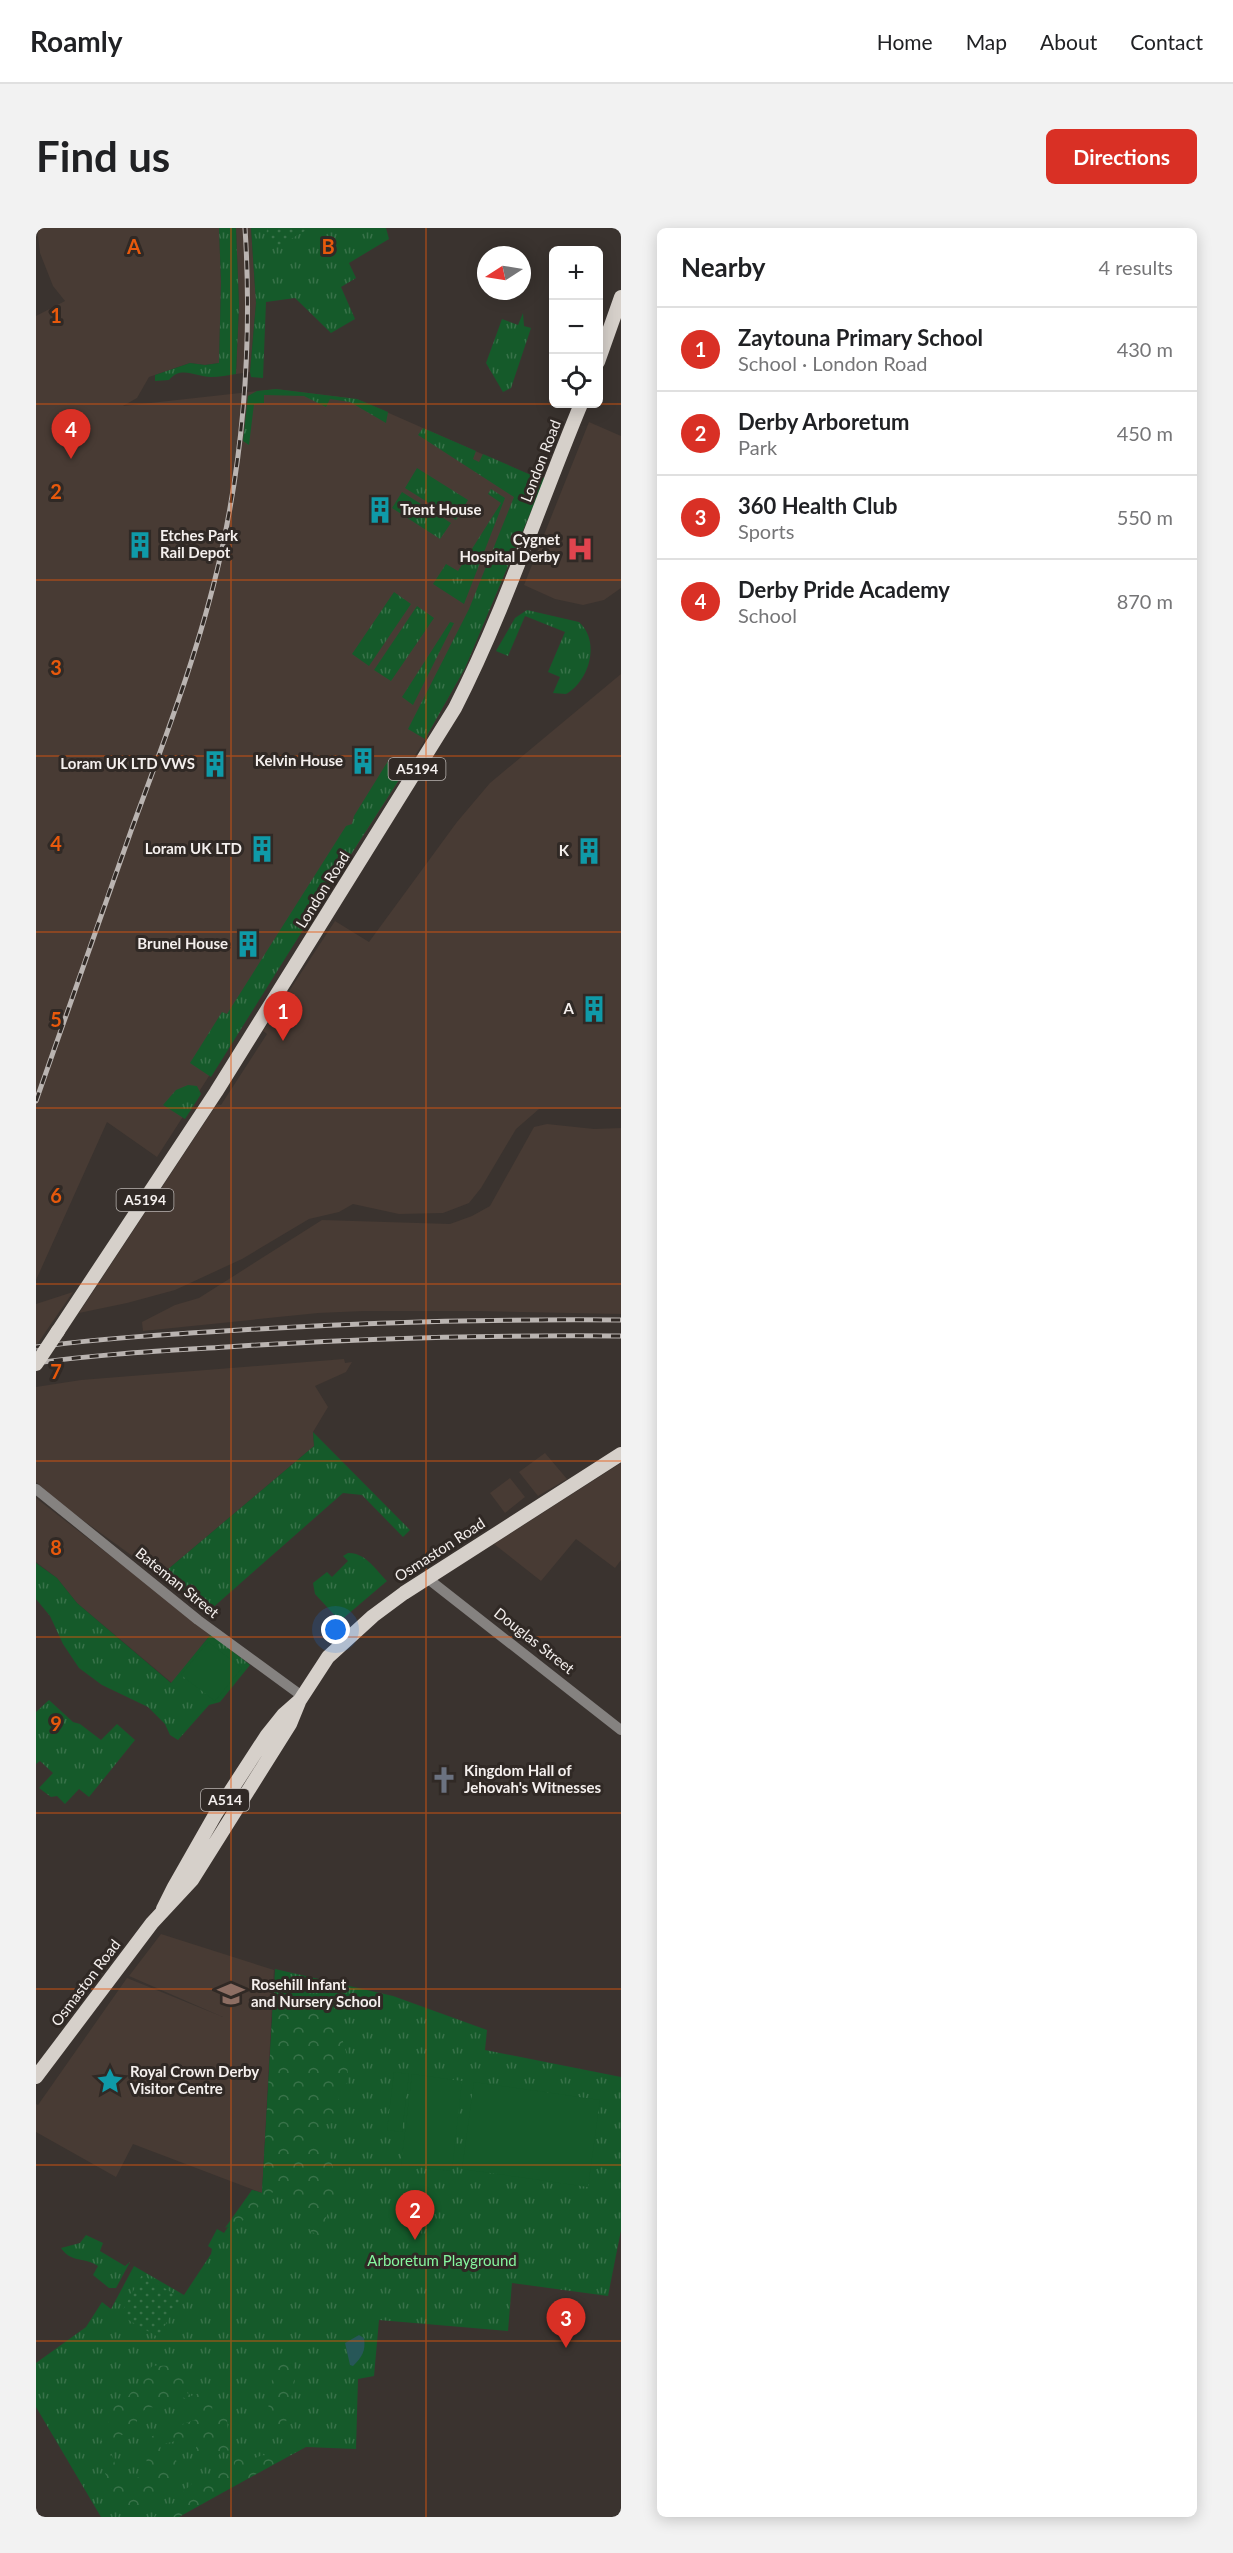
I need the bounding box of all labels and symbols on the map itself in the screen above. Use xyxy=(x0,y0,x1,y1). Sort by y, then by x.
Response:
text: A xyxy=(126,234,141,258)
text: B xyxy=(321,234,335,258)
north arrow xyxy=(477,246,531,300)
text: 1 xyxy=(50,303,62,327)
pin: 4 xyxy=(51,410,90,459)
street label: London Road xyxy=(516,417,564,504)
text: 2 xyxy=(50,479,62,503)
building icon: Trent House xyxy=(365,495,395,525)
place label: Trent House xyxy=(400,500,481,518)
place label: Etches Park Rail Depot xyxy=(160,526,239,561)
building icon: Etches Park Rail Depot xyxy=(125,530,155,560)
place label: Cygnet Hospital Derby xyxy=(459,530,560,565)
hospital icon: Cygnet Hospital Derby xyxy=(565,534,595,564)
text: 3 xyxy=(50,655,62,679)
building icon: Kelvin House xyxy=(348,746,378,776)
building icon: Loram UK LTD VWS xyxy=(200,749,230,779)
place label: Kelvin House xyxy=(255,751,343,769)
place label: Loram UK LTD VWS xyxy=(60,754,195,772)
road number: A5194 xyxy=(388,758,446,780)
text: 4 xyxy=(50,831,62,855)
building icon: Loram UK LTD xyxy=(247,834,277,864)
building icon: K xyxy=(574,836,604,866)
place label: Loram UK LTD xyxy=(145,839,242,857)
place label: K xyxy=(559,841,570,859)
street label: London Road xyxy=(292,848,353,931)
building icon: Brunel House xyxy=(233,929,263,959)
place label: Brunel House xyxy=(137,934,228,952)
pin: 1 xyxy=(264,992,302,1041)
building icon: A xyxy=(579,994,609,1024)
place label: A xyxy=(563,999,575,1017)
text: 5 xyxy=(50,1007,62,1031)
text: 6 xyxy=(50,1183,62,1207)
road number: A5194 xyxy=(116,1189,174,1211)
text: 7 xyxy=(50,1359,62,1383)
street label: Osmaston Road xyxy=(391,1513,488,1585)
text: 8 xyxy=(50,1535,62,1559)
street label: Bateman Street xyxy=(132,1543,223,1622)
street label: Douglas Street xyxy=(491,1603,579,1677)
your location xyxy=(321,1615,350,1644)
text: 9 xyxy=(50,1711,62,1735)
place label: Kingdom Hall of Jehovah's Witnesses xyxy=(464,1761,601,1796)
church icon: Kingdom Hall of Jehovah's Witnesses xyxy=(429,1765,459,1795)
road number: A514 xyxy=(201,1789,249,1811)
street label: Osmaston Road xyxy=(47,1935,124,2029)
place label: Rosehill Infant and Nursery School xyxy=(251,1975,381,2010)
school or university icon: Rosehill Infant and Nursery School xyxy=(216,1979,246,2009)
place label: Royal Crown Derby Visitor Centre xyxy=(129,2062,259,2097)
place icon: Royal Crown Derby Visitor Centre xyxy=(95,2066,125,2096)
pin: 2 xyxy=(396,2190,434,2240)
park label: Arboretum Playground xyxy=(367,2251,517,2269)
pin: 3 xyxy=(546,2298,586,2348)

